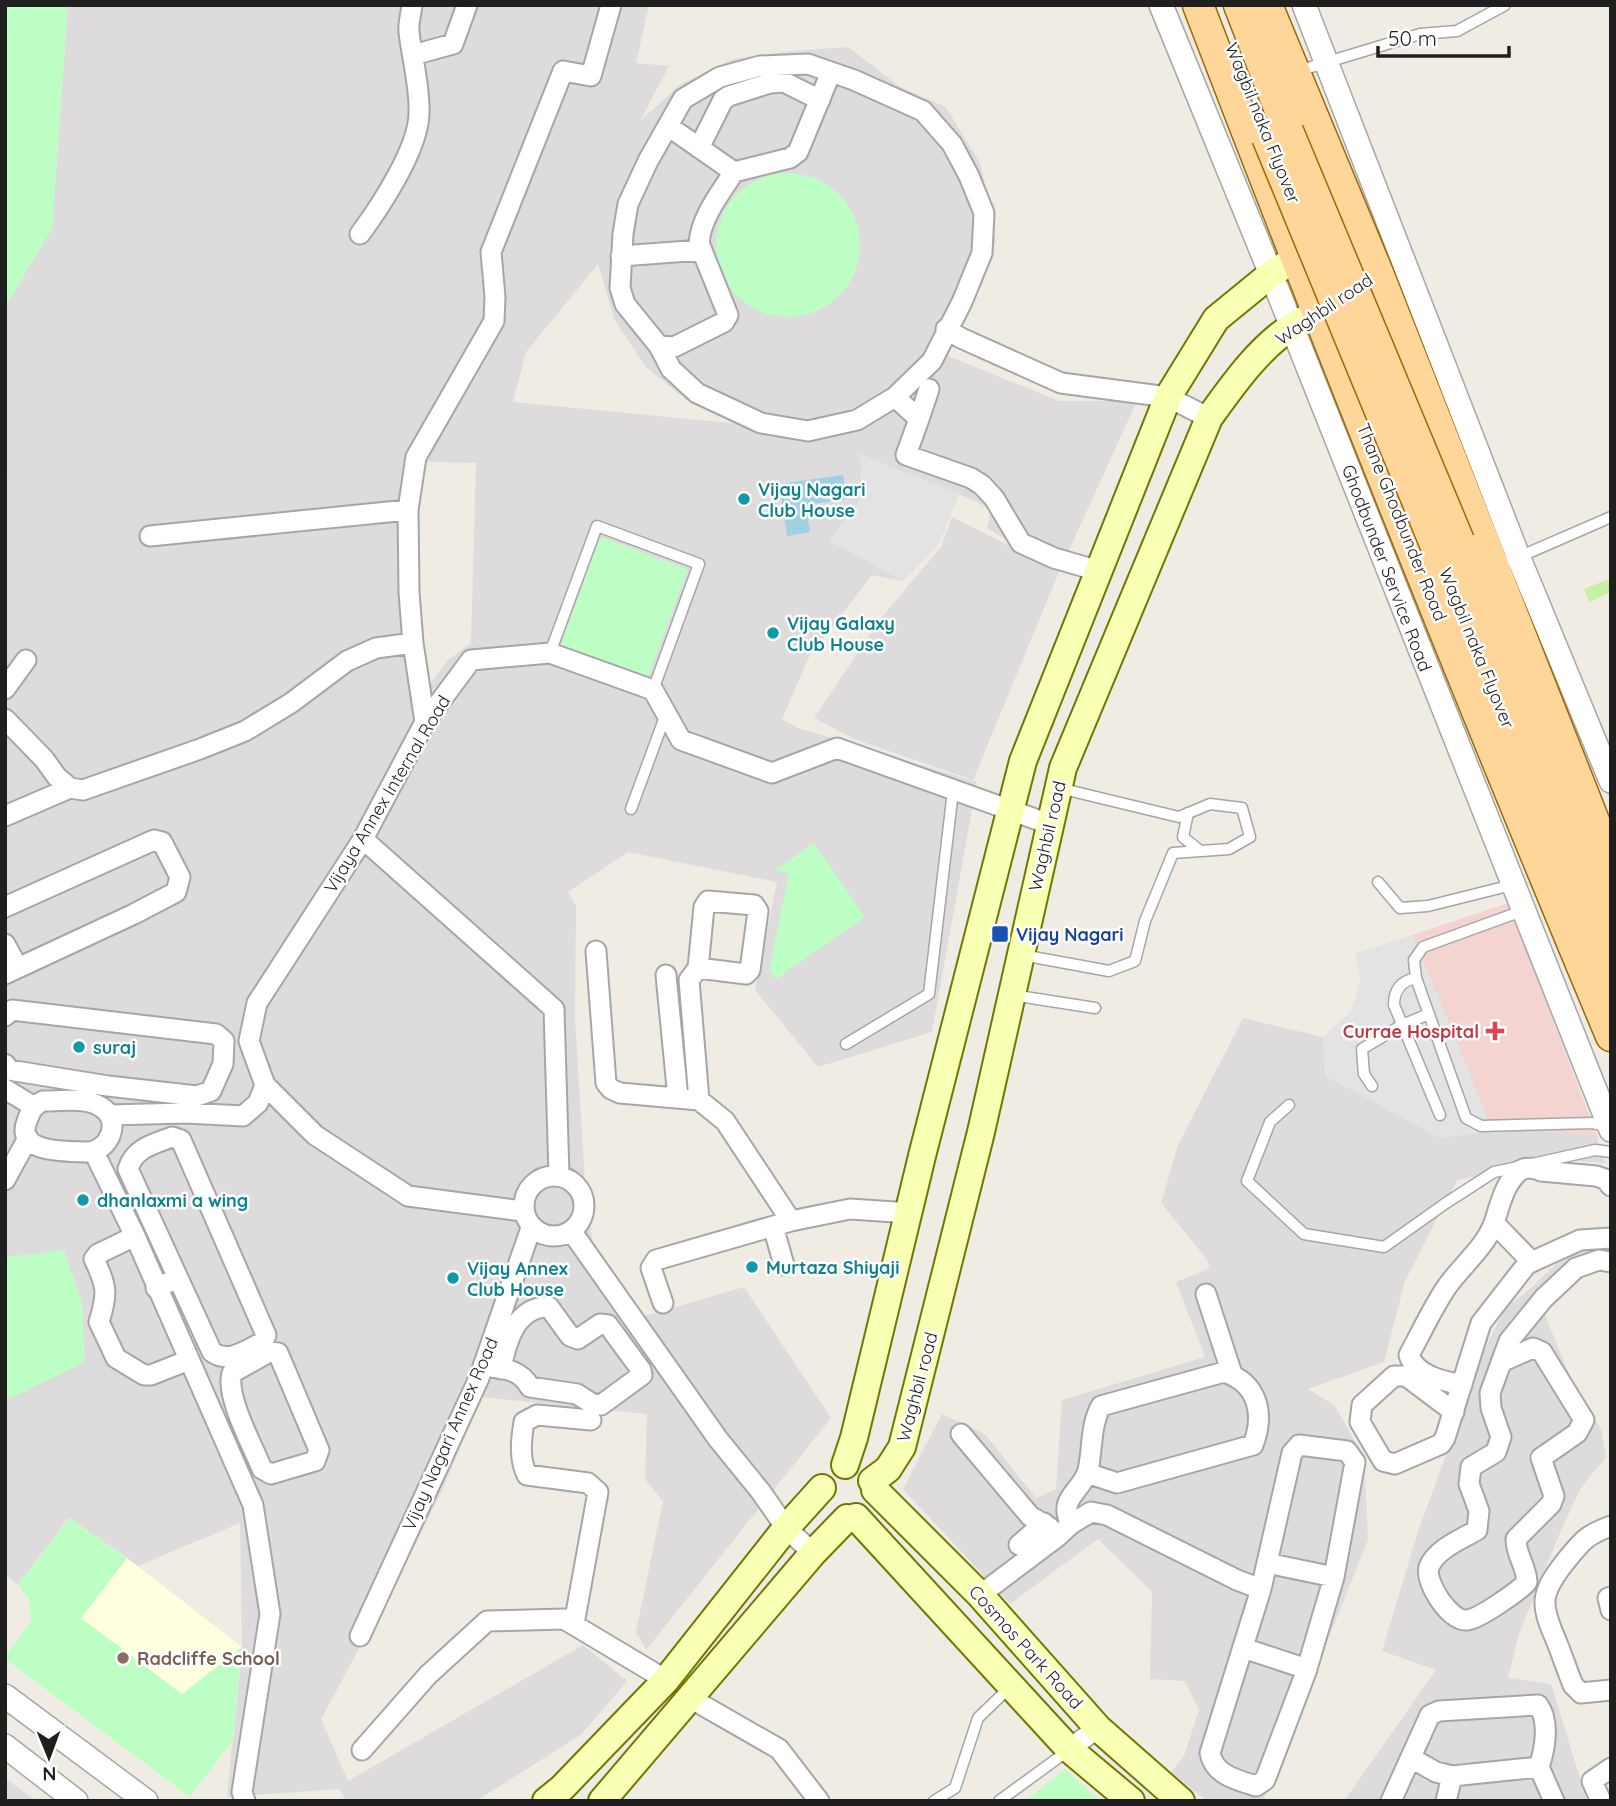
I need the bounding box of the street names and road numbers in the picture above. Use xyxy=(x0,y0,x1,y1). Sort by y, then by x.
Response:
street label: Wagbil naka Flyover xyxy=(1220,39,1306,207)
street label: Waghbil road xyxy=(1271,268,1377,350)
street label: Thane Ghodbunder Road xyxy=(1352,420,1452,624)
street label: Ghodbunder Service Road xyxy=(1337,461,1437,675)
street label: Wagbil naka Flyover xyxy=(1434,564,1520,732)
street label: Vijaya Annex Internal Road xyxy=(319,691,455,897)
street label: Waghbil road xyxy=(1023,779,1071,893)
street label: Waghbil road xyxy=(891,1330,943,1444)
street label: Vijay Nagari Annex Road xyxy=(397,1334,503,1534)
street label: Cosmos Park Road xyxy=(964,1580,1088,1714)

